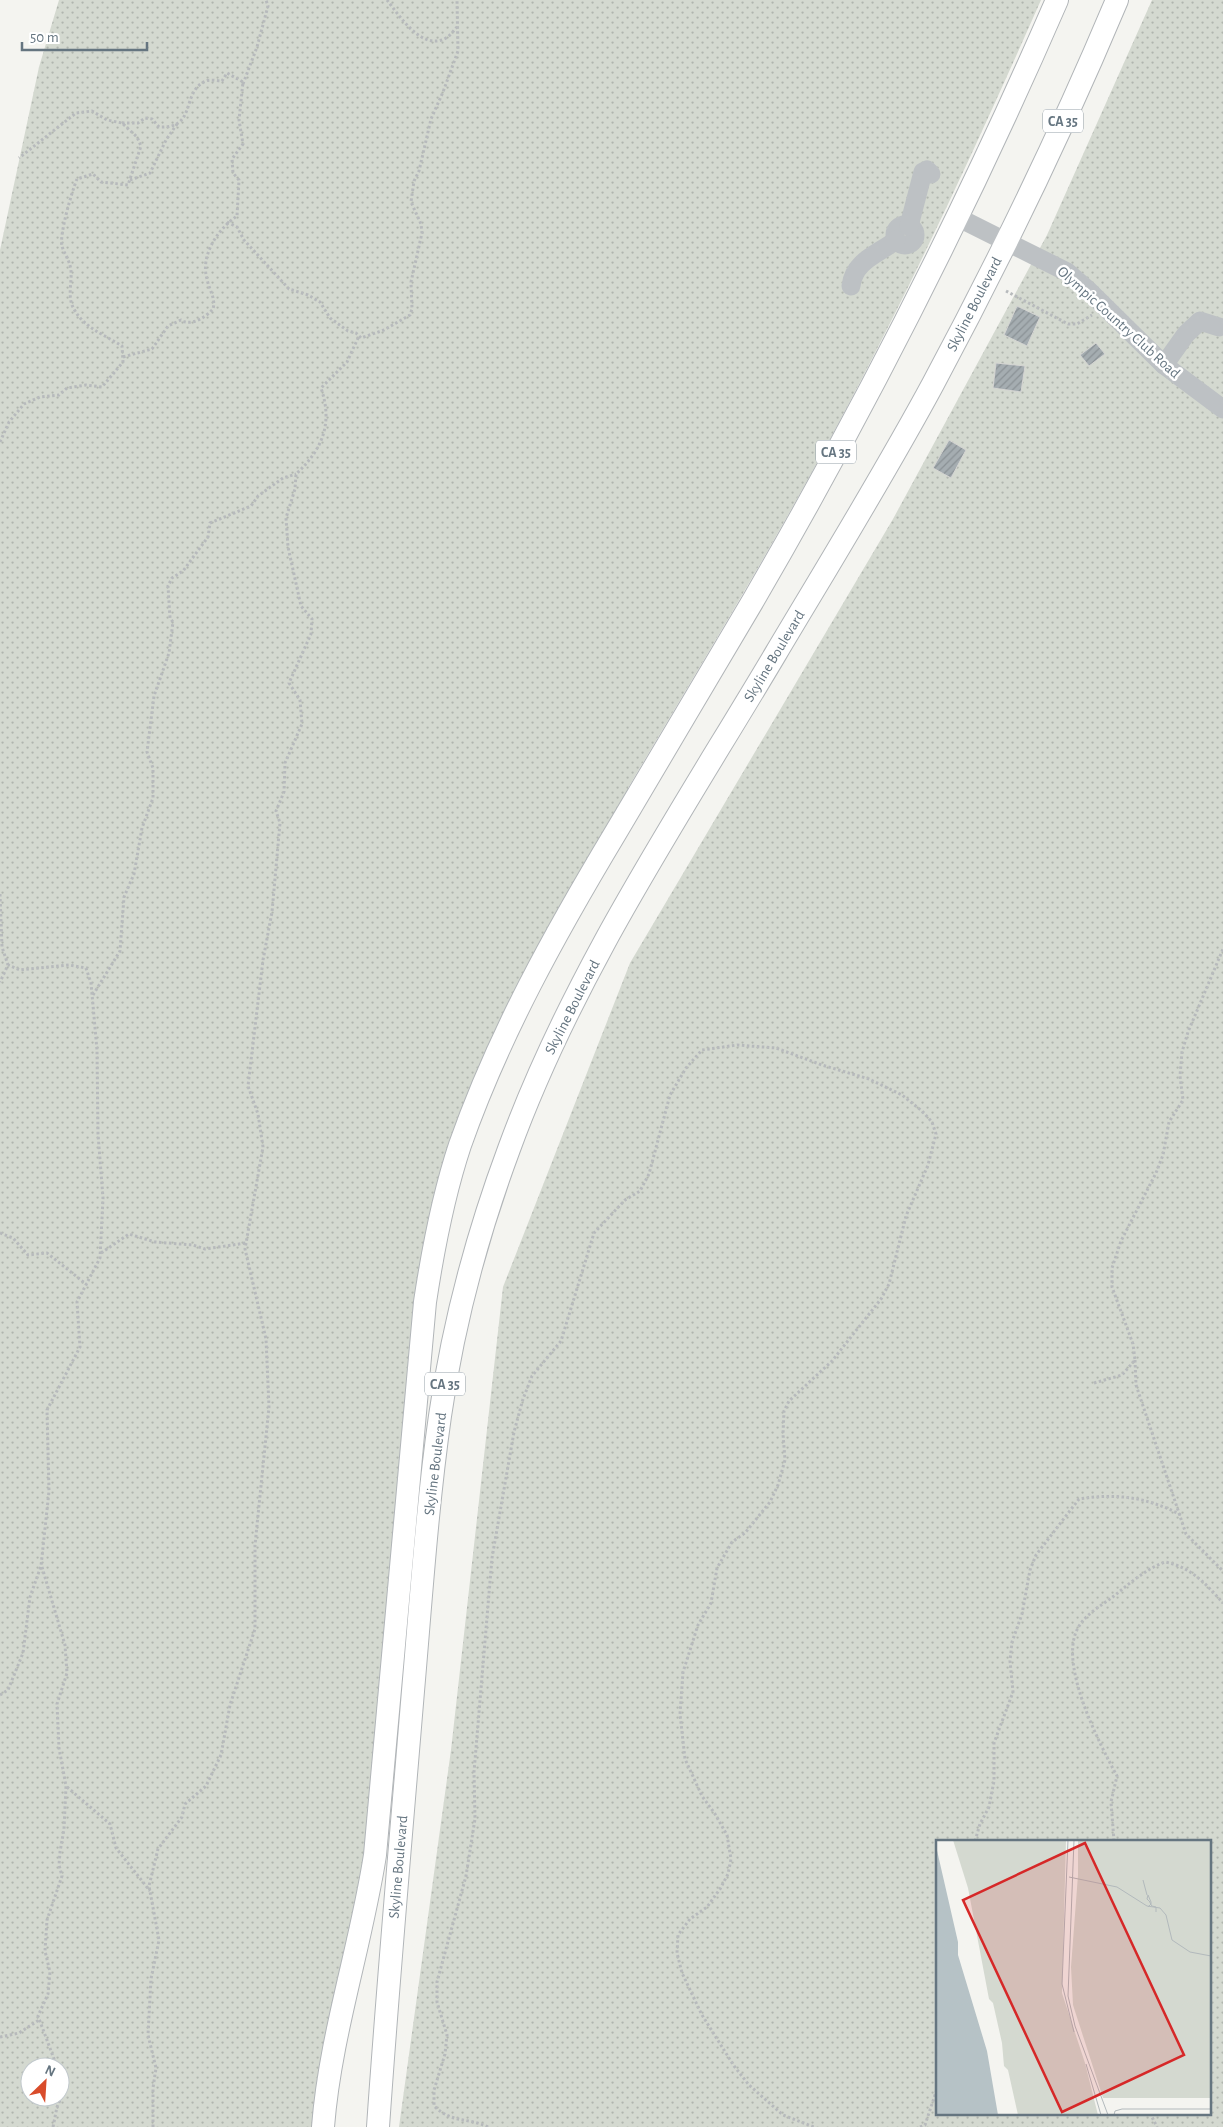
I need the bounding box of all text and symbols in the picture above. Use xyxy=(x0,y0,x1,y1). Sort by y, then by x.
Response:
scale bar xyxy=(22,20,148,52)
text: 50 m xyxy=(30,30,59,45)
road number: CA 35 xyxy=(1043,110,1083,132)
street label: Skyline Boulevard xyxy=(944,254,1005,354)
street label: Olympic Country Club Road xyxy=(1055,264,1183,381)
road number: CA 35 xyxy=(816,441,856,464)
street label: Skyline Boulevard xyxy=(741,608,808,705)
street label: Skyline Boulevard xyxy=(542,957,603,1057)
road number: CA 35 xyxy=(425,1372,465,1396)
street label: Skyline Boulevard xyxy=(422,1411,449,1516)
street label: Skyline Boulevard xyxy=(387,1815,411,1919)
inset map xyxy=(936,1840,1210,2114)
north arrow xyxy=(20,2057,70,2107)
text: N xyxy=(43,2063,57,2080)

